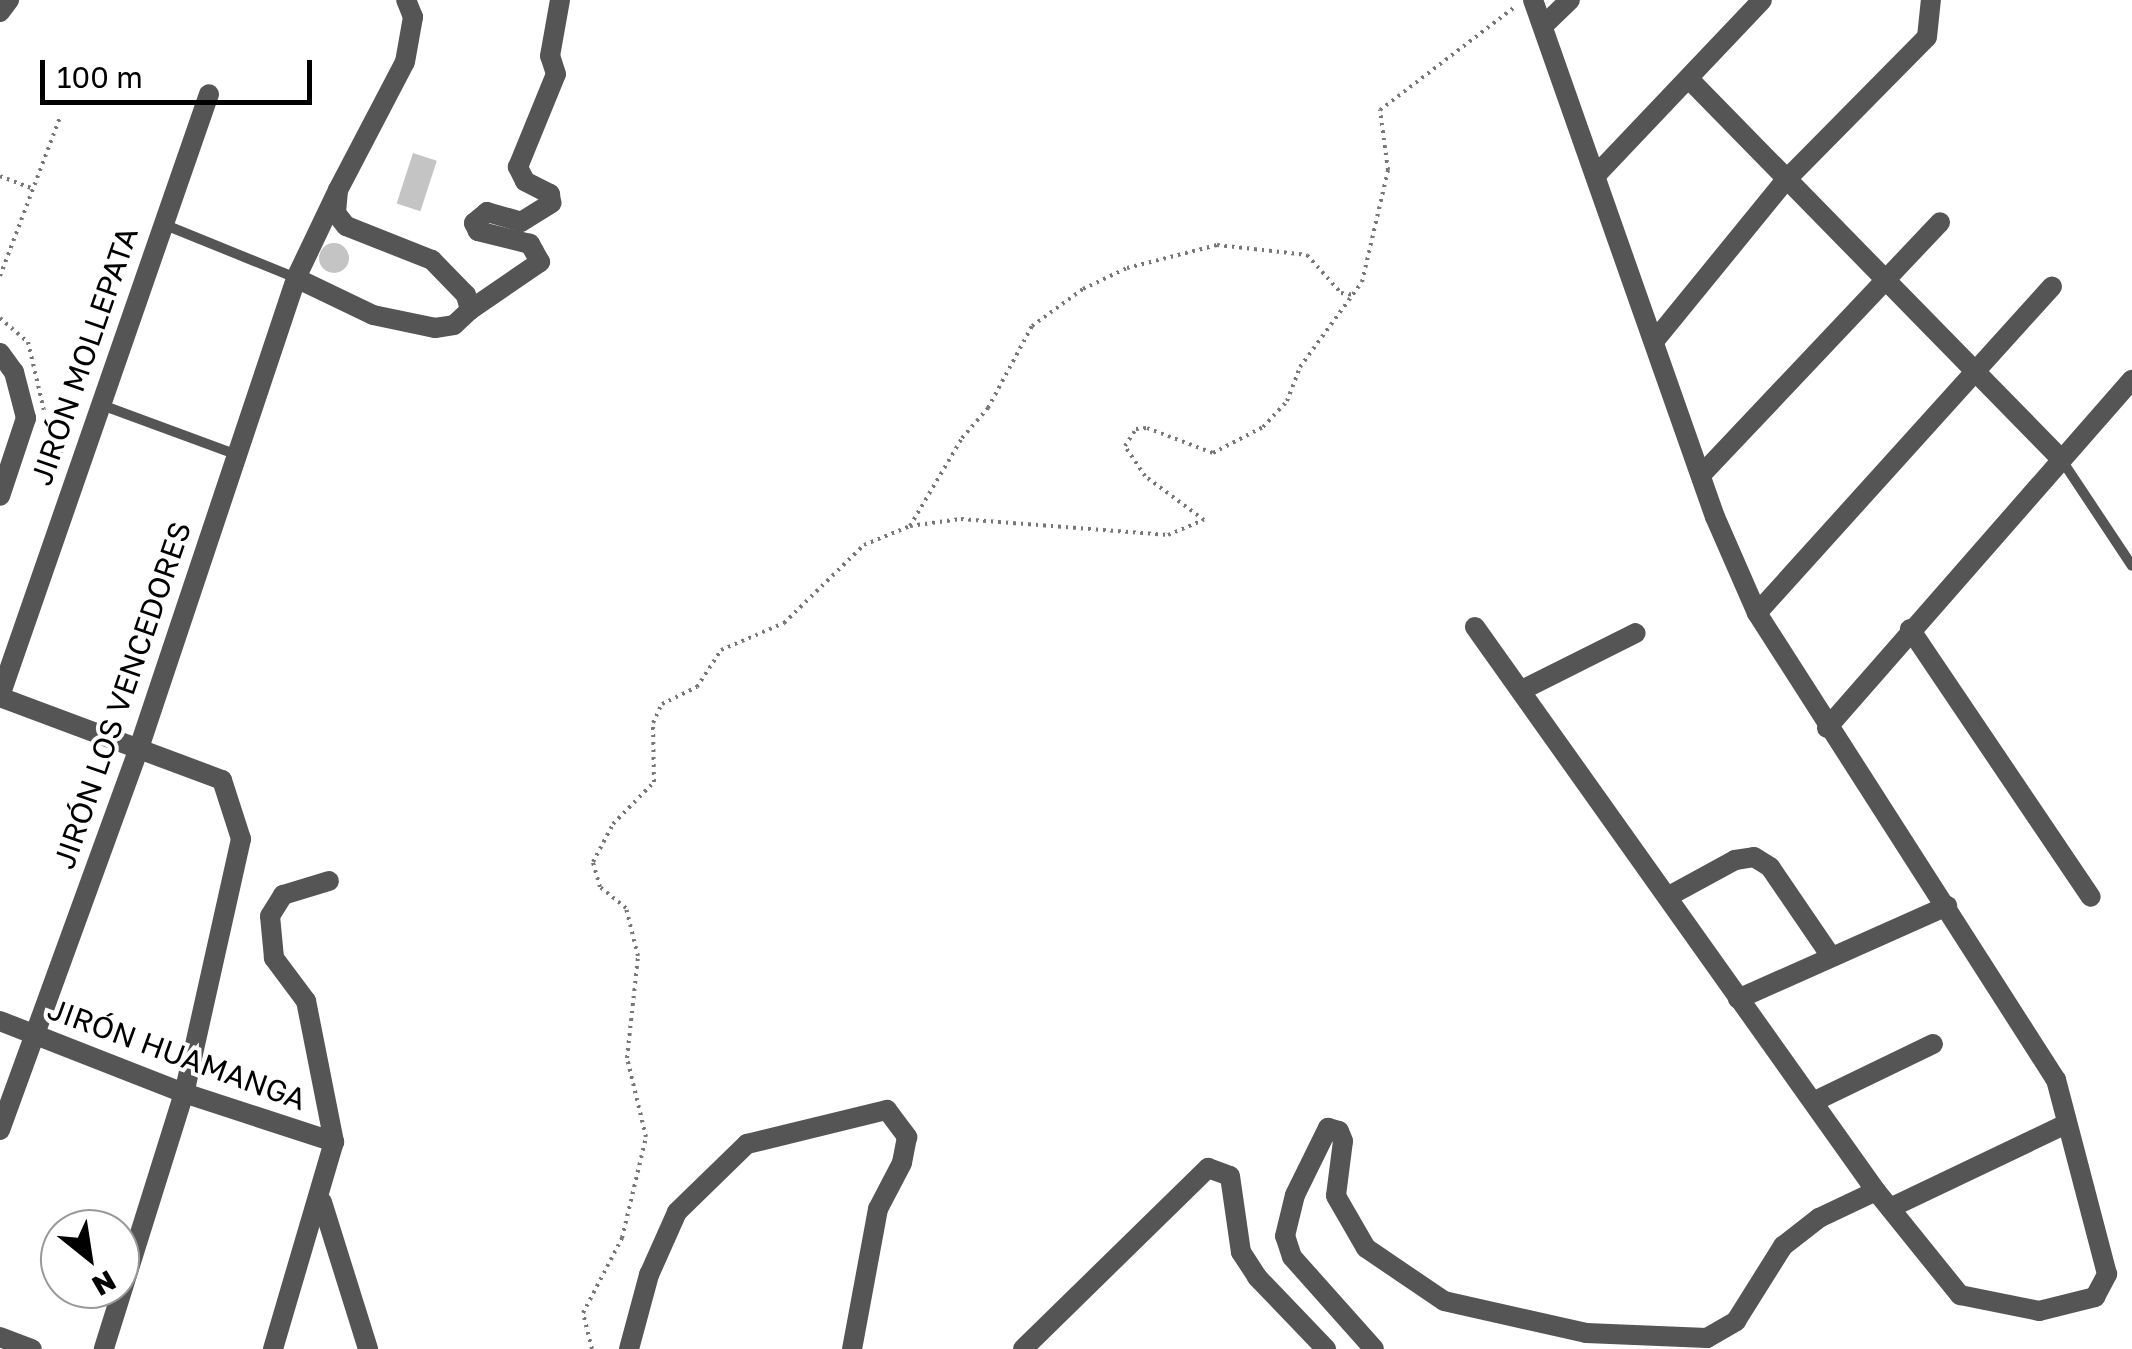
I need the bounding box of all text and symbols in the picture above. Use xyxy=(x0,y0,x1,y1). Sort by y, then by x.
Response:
scale bar xyxy=(45,40,318,102)
text: 100 m xyxy=(57,59,143,95)
street label: JIRÓN MOLLEPATA xyxy=(23,222,145,490)
street label: JIRÓN LOS VENCEDORES xyxy=(46,517,198,873)
street label: JIRÓN HUAMANGA xyxy=(43,991,311,1117)
north arrow xyxy=(40,1209,140,1309)
text: N xyxy=(87,1264,122,1303)

